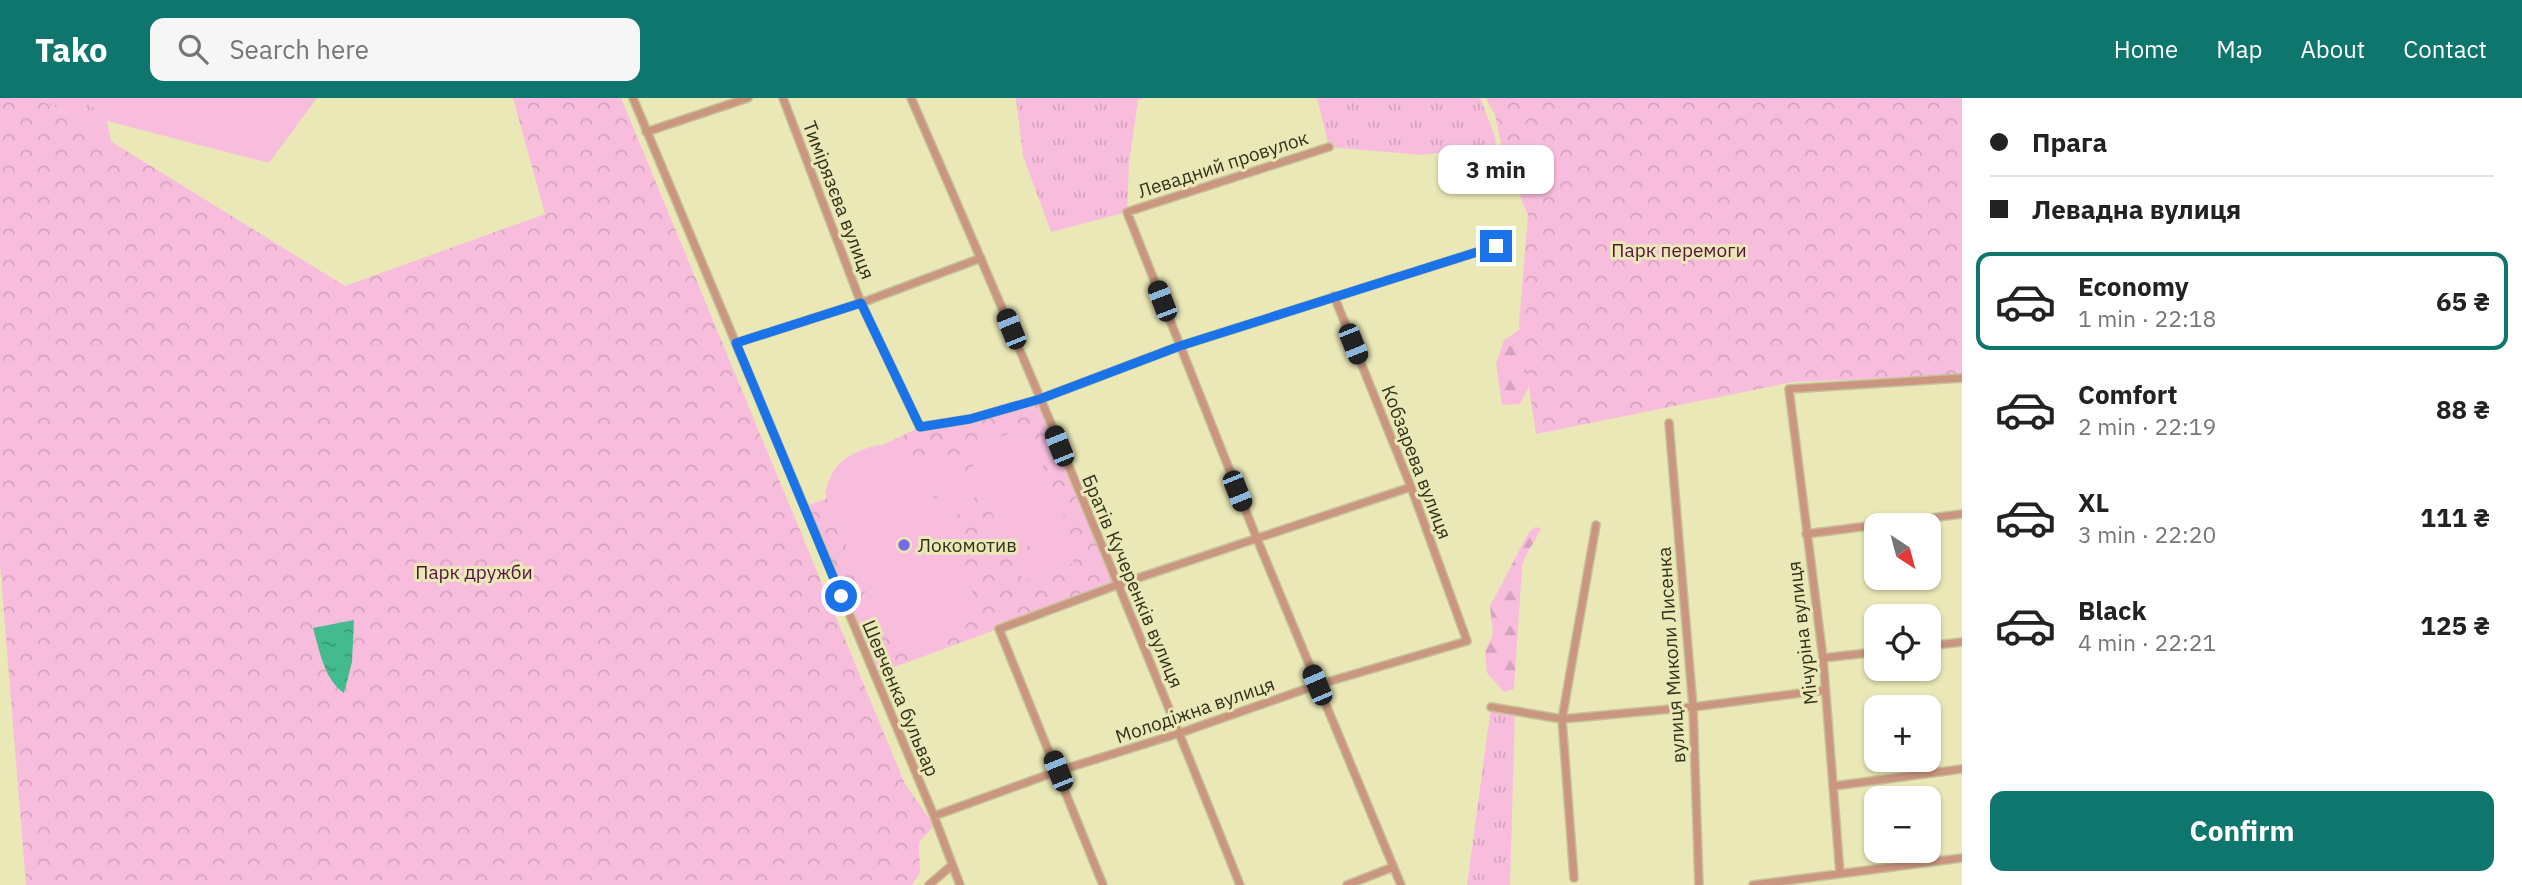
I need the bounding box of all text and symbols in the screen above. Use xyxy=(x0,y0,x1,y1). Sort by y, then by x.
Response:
search box xyxy=(150,18,640,81)
text: Tako xyxy=(35,28,108,71)
icon: search xyxy=(174,30,212,68)
text: Search here xyxy=(230,32,369,66)
text: Home xyxy=(2114,33,2178,65)
text: Map xyxy=(2216,33,2262,65)
text: About xyxy=(2300,33,2365,65)
text: Contact xyxy=(2403,33,2487,65)
street label: Тимірязєва вулиця xyxy=(798,117,880,283)
street label: Левадний провулок xyxy=(1135,125,1311,203)
text: Прага xyxy=(2032,125,2107,159)
callout: 3 min xyxy=(1438,144,1554,194)
text: 3 min xyxy=(1466,154,1526,184)
text: Левадна вулиця xyxy=(2032,192,2241,226)
route end xyxy=(1480,230,1512,262)
park label: Парк перемоги xyxy=(1611,238,1747,262)
text: Economy xyxy=(2078,269,2189,303)
icon: car xyxy=(1994,270,2057,333)
car xyxy=(1145,278,1180,324)
text: 65 ₴ xyxy=(2436,284,2490,318)
text: 1 min · 22:18 xyxy=(2078,303,2216,333)
car xyxy=(994,306,1029,352)
car xyxy=(1336,321,1371,367)
text: Comfort xyxy=(2078,377,2177,411)
icon: car xyxy=(1994,378,2057,441)
street label: Кобзарева вулиця xyxy=(1377,382,1457,542)
text: 88 ₴ xyxy=(2436,392,2490,426)
text: 2 min · 22:19 xyxy=(2078,411,2216,441)
car xyxy=(1042,423,1077,469)
car xyxy=(1220,468,1255,514)
street label: Братів Кучеренків вулиця xyxy=(1077,470,1189,692)
text: XL xyxy=(2078,485,2109,519)
icon: car xyxy=(1994,486,2057,549)
text: 111 ₴ xyxy=(2420,500,2490,534)
north arrow xyxy=(1864,513,1941,590)
map controls xyxy=(1864,513,1941,863)
text: 3 min · 22:20 xyxy=(2078,519,2216,549)
place label: Локомотив xyxy=(918,533,1017,557)
marker: Локомотив xyxy=(896,537,912,553)
street label: вулиця Миколи Лисенка xyxy=(1651,546,1691,764)
park label: Парк дружби xyxy=(415,560,533,584)
street label: Мічуріна вулиця xyxy=(1781,560,1823,706)
route start xyxy=(825,580,857,612)
text: Black xyxy=(2078,593,2146,627)
icon: car xyxy=(1994,594,2057,657)
button: locate xyxy=(1864,604,1941,681)
text: 125 ₴ xyxy=(2420,608,2490,642)
street label: Шевченка бульвар xyxy=(857,616,945,780)
text: 4 min · 22:21 xyxy=(2078,627,2216,657)
car xyxy=(1300,662,1335,708)
street label: Молодіжна вулиця xyxy=(1112,671,1278,749)
button: + xyxy=(1864,695,1941,772)
car xyxy=(1041,748,1076,794)
button: − xyxy=(1864,786,1941,863)
button: Confirm xyxy=(1990,791,2494,871)

